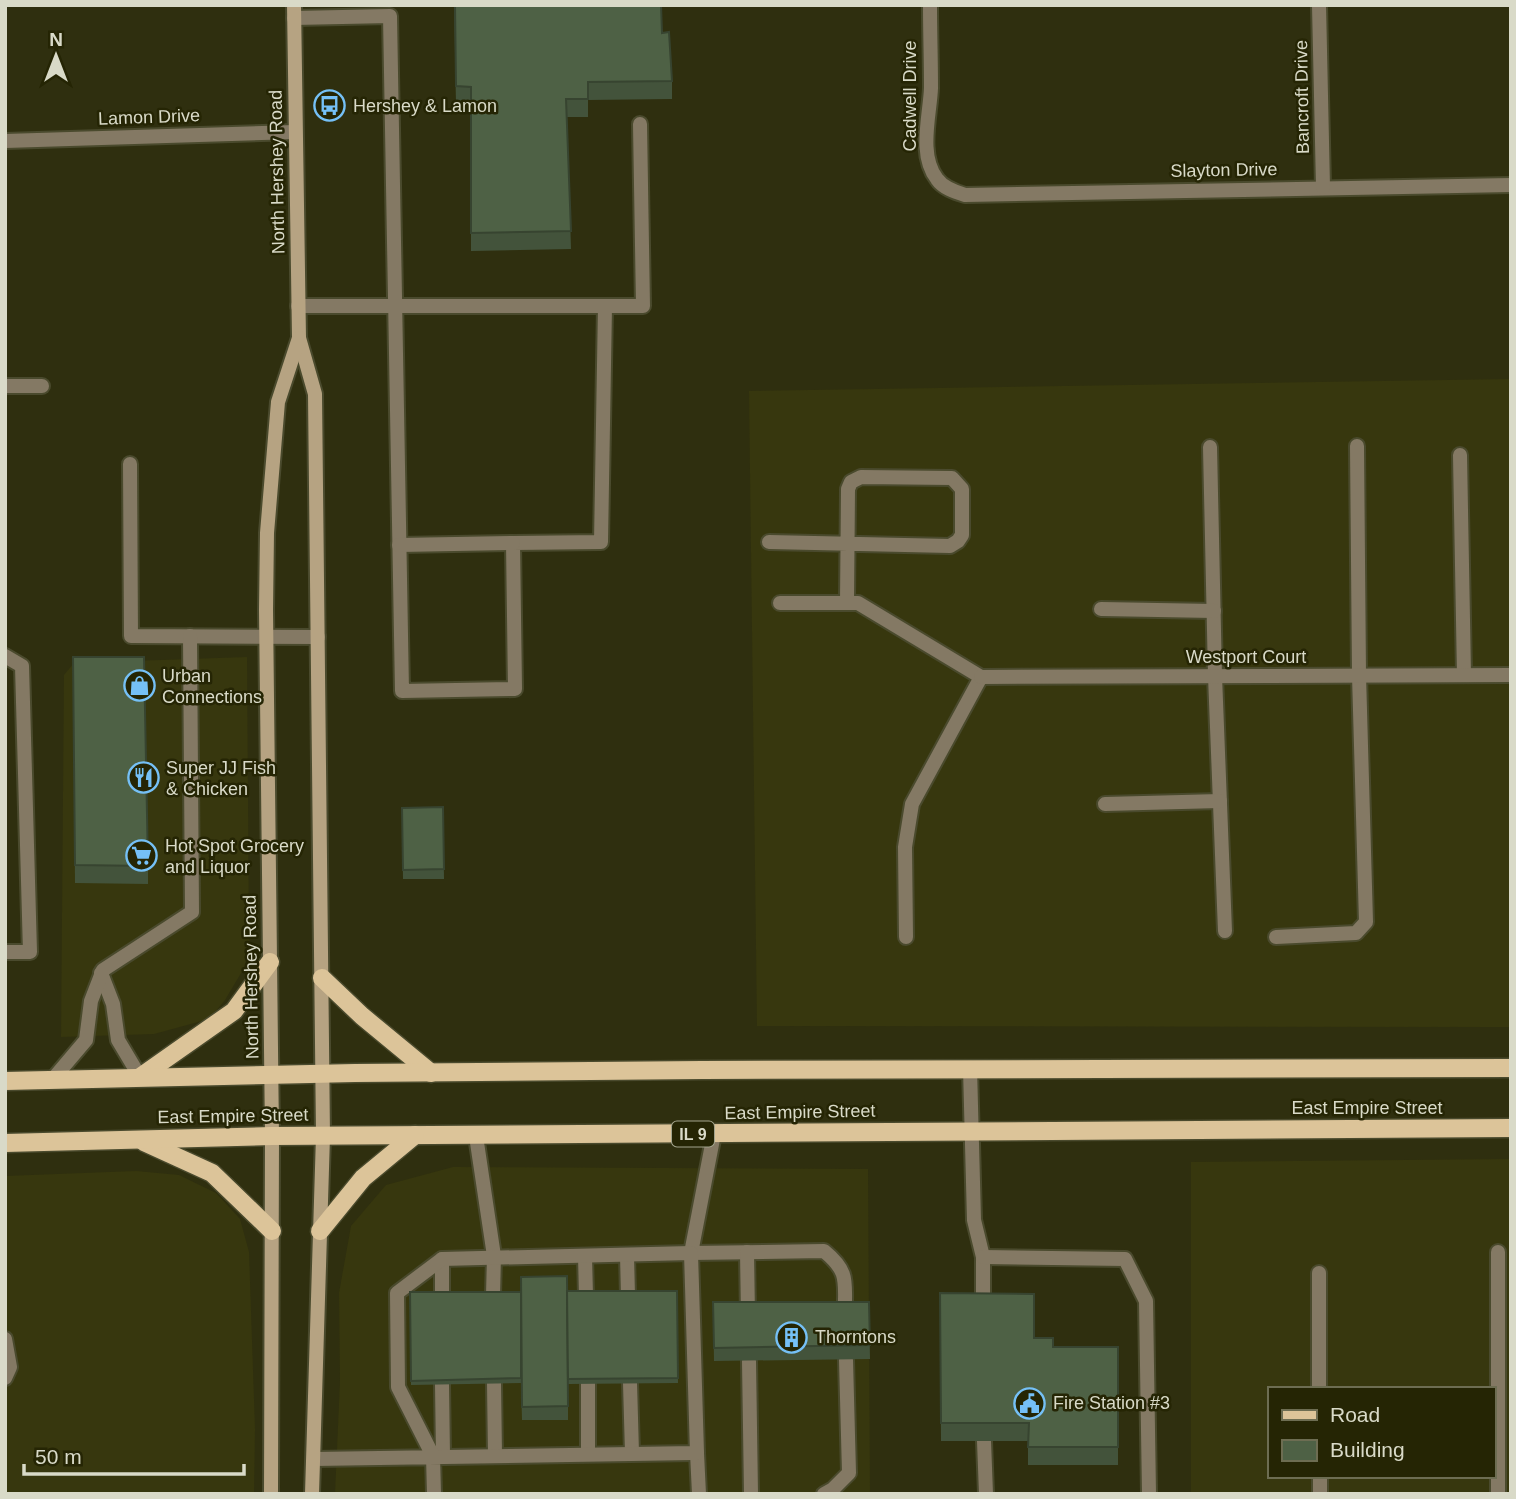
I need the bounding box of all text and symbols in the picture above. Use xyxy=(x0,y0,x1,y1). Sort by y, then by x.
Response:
north arrow xyxy=(21,21,91,91)
text: N xyxy=(49,29,63,50)
street label: Cadwell Drive xyxy=(900,40,920,152)
street label: Bancroft Drive xyxy=(1291,40,1313,154)
bus stop icon: Hershey & Lamon xyxy=(313,89,347,123)
street label: North Hershey Road xyxy=(266,90,288,254)
place label: Hershey & Lamon xyxy=(353,96,497,116)
street label: Lamon Drive xyxy=(98,105,200,129)
street label: Slayton Drive xyxy=(1170,159,1278,181)
street label: Westport Court xyxy=(1186,647,1306,667)
place label: Urban Connections xyxy=(162,666,262,707)
shop icon: Urban Connections xyxy=(122,669,156,703)
place label: Super JJ Fish & Chicken xyxy=(166,758,276,799)
restaurant icon: Super JJ Fish & Chicken xyxy=(126,761,160,795)
place label: Hot Spot Grocery and Liquor xyxy=(165,836,304,877)
supermarket icon: Hot Spot Grocery and Liquor xyxy=(125,839,159,873)
street label: North Hershey Road xyxy=(240,895,262,1059)
street label: East Empire Street xyxy=(1291,1098,1443,1118)
street label: East Empire Street xyxy=(724,1101,876,1123)
street label: East Empire Street xyxy=(157,1105,309,1127)
road number: IL 9 xyxy=(672,1122,714,1146)
building icon: Thorntons xyxy=(775,1320,809,1354)
place label: Thorntons xyxy=(815,1327,896,1347)
public building icon: Fire Station #3 xyxy=(1013,1386,1047,1420)
legend xyxy=(1268,1387,1495,1478)
place label: Fire Station #3 xyxy=(1053,1393,1170,1413)
text: Road xyxy=(1330,1403,1380,1426)
scale bar xyxy=(24,1432,245,1476)
text: Building xyxy=(1330,1438,1405,1461)
text: 50 m xyxy=(35,1445,82,1468)

